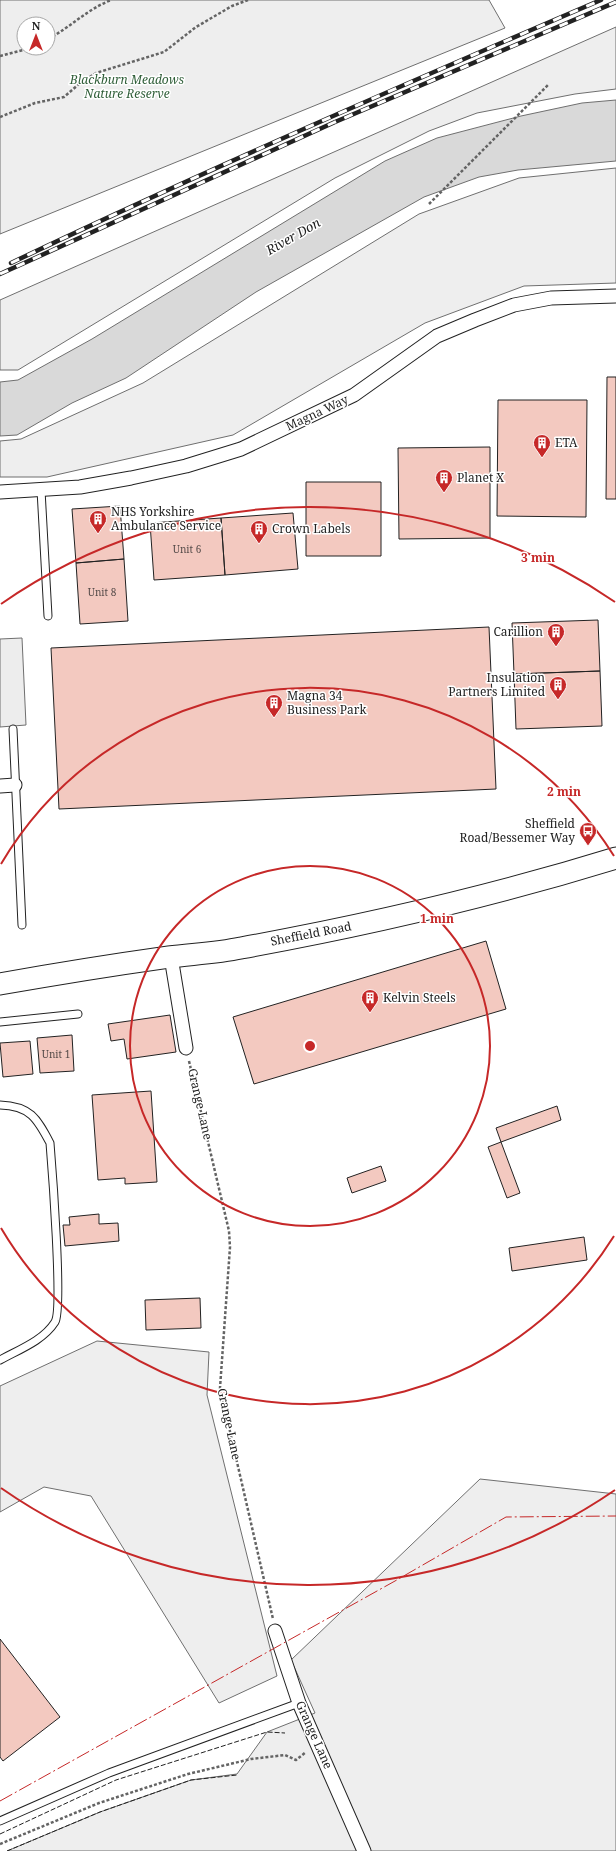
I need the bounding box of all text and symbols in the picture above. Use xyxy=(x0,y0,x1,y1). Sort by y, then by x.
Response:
north arrow xyxy=(16,16,56,56)
text: N xyxy=(32,18,41,33)
park label: Blackburn Meadows Nature Reserve xyxy=(69,71,185,102)
water label: River Don xyxy=(262,213,324,259)
street label: Magna Way xyxy=(283,391,351,434)
building icon: ETA xyxy=(532,433,552,458)
place label: ETA xyxy=(555,434,578,451)
building icon: Planet X xyxy=(434,468,454,493)
place label: Planet X xyxy=(457,469,504,486)
place label: NHS Yorkshire Ambulance Service xyxy=(111,503,221,534)
building icon: NHS Yorkshire Ambulance Service xyxy=(88,509,108,534)
building icon: Crown Labels xyxy=(249,519,269,544)
place label: Crown Labels xyxy=(272,520,350,537)
house number: Unit 6 xyxy=(173,542,202,556)
text: 3 min xyxy=(521,549,555,566)
house number: Unit 8 xyxy=(88,585,117,599)
building icon: Carillion xyxy=(546,622,566,647)
place label: Carillion xyxy=(493,623,543,640)
place label: Insulation Partners Limited xyxy=(448,669,546,700)
building icon: Insulation Partners Limited xyxy=(548,675,568,700)
place label: Magna 34 Business Park xyxy=(287,687,367,718)
building icon: Magna 34 Business Park xyxy=(264,693,284,718)
text: 2 min xyxy=(547,783,581,800)
place label: Sheffield Road/Bessemer Way xyxy=(460,815,576,846)
bus stop icon: Sheffield Road/Bessemer Way xyxy=(578,821,598,846)
text: 1 min xyxy=(420,910,454,927)
street label: Sheffield Road xyxy=(269,917,353,950)
building icon: Kelvin Steels xyxy=(360,988,380,1013)
place label: Kelvin Steels xyxy=(383,989,456,1006)
centre of rings xyxy=(303,1039,317,1053)
house number: Unit 1 xyxy=(42,1047,70,1061)
street label: Grange Lane xyxy=(184,1066,217,1141)
street label: Grange Lane xyxy=(214,1386,245,1461)
street label: Grange Lane xyxy=(292,1698,337,1772)

